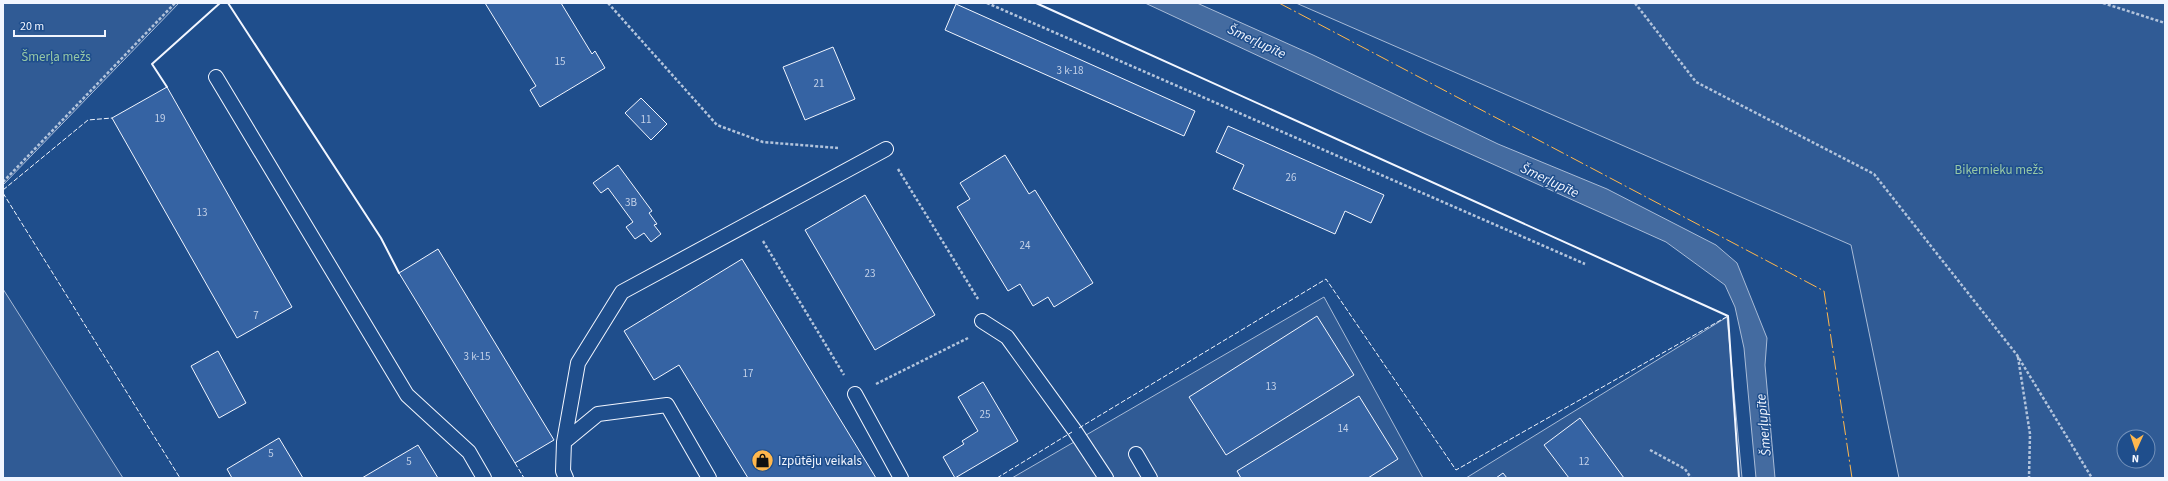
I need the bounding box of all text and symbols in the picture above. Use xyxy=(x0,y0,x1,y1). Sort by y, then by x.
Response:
scale bar xyxy=(14,12,105,38)
text: 20 m xyxy=(20,18,44,35)
water label: Šmerļupīte xyxy=(1224,20,1289,64)
park label: Šmerļa mežs xyxy=(21,48,91,66)
house number: 15 xyxy=(555,54,565,69)
house number: 3 k-18 xyxy=(1057,63,1084,78)
house number: 21 xyxy=(814,76,824,91)
house number: 19 xyxy=(155,111,165,126)
house number: 11 xyxy=(641,112,651,127)
water label: Šmerļupīte xyxy=(1517,159,1582,203)
park label: Biķernieku mežs xyxy=(1955,161,2044,179)
house number: 26 xyxy=(1286,170,1297,185)
house number: 3B xyxy=(625,195,637,210)
house number: 13 xyxy=(197,205,207,220)
house number: 24 xyxy=(1020,238,1031,253)
house number: 23 xyxy=(865,266,875,281)
house number: 7 xyxy=(253,308,259,323)
house number: 3 k-15 xyxy=(464,349,490,364)
house number: 17 xyxy=(743,366,753,381)
house number: 13 xyxy=(1266,379,1276,394)
water label: Šmerļupīte xyxy=(1751,393,1777,457)
house number: 25 xyxy=(980,407,990,422)
house number: 14 xyxy=(1338,421,1349,436)
north arrow xyxy=(2116,429,2156,469)
house number: 5 xyxy=(268,446,274,461)
shop icon: Izpūtēju veikals xyxy=(749,447,775,473)
text: N xyxy=(2131,451,2140,466)
place label: Izpūtēju veikals xyxy=(778,452,863,470)
house number: 5 xyxy=(406,454,412,469)
house number: 12 xyxy=(1579,454,1589,469)

